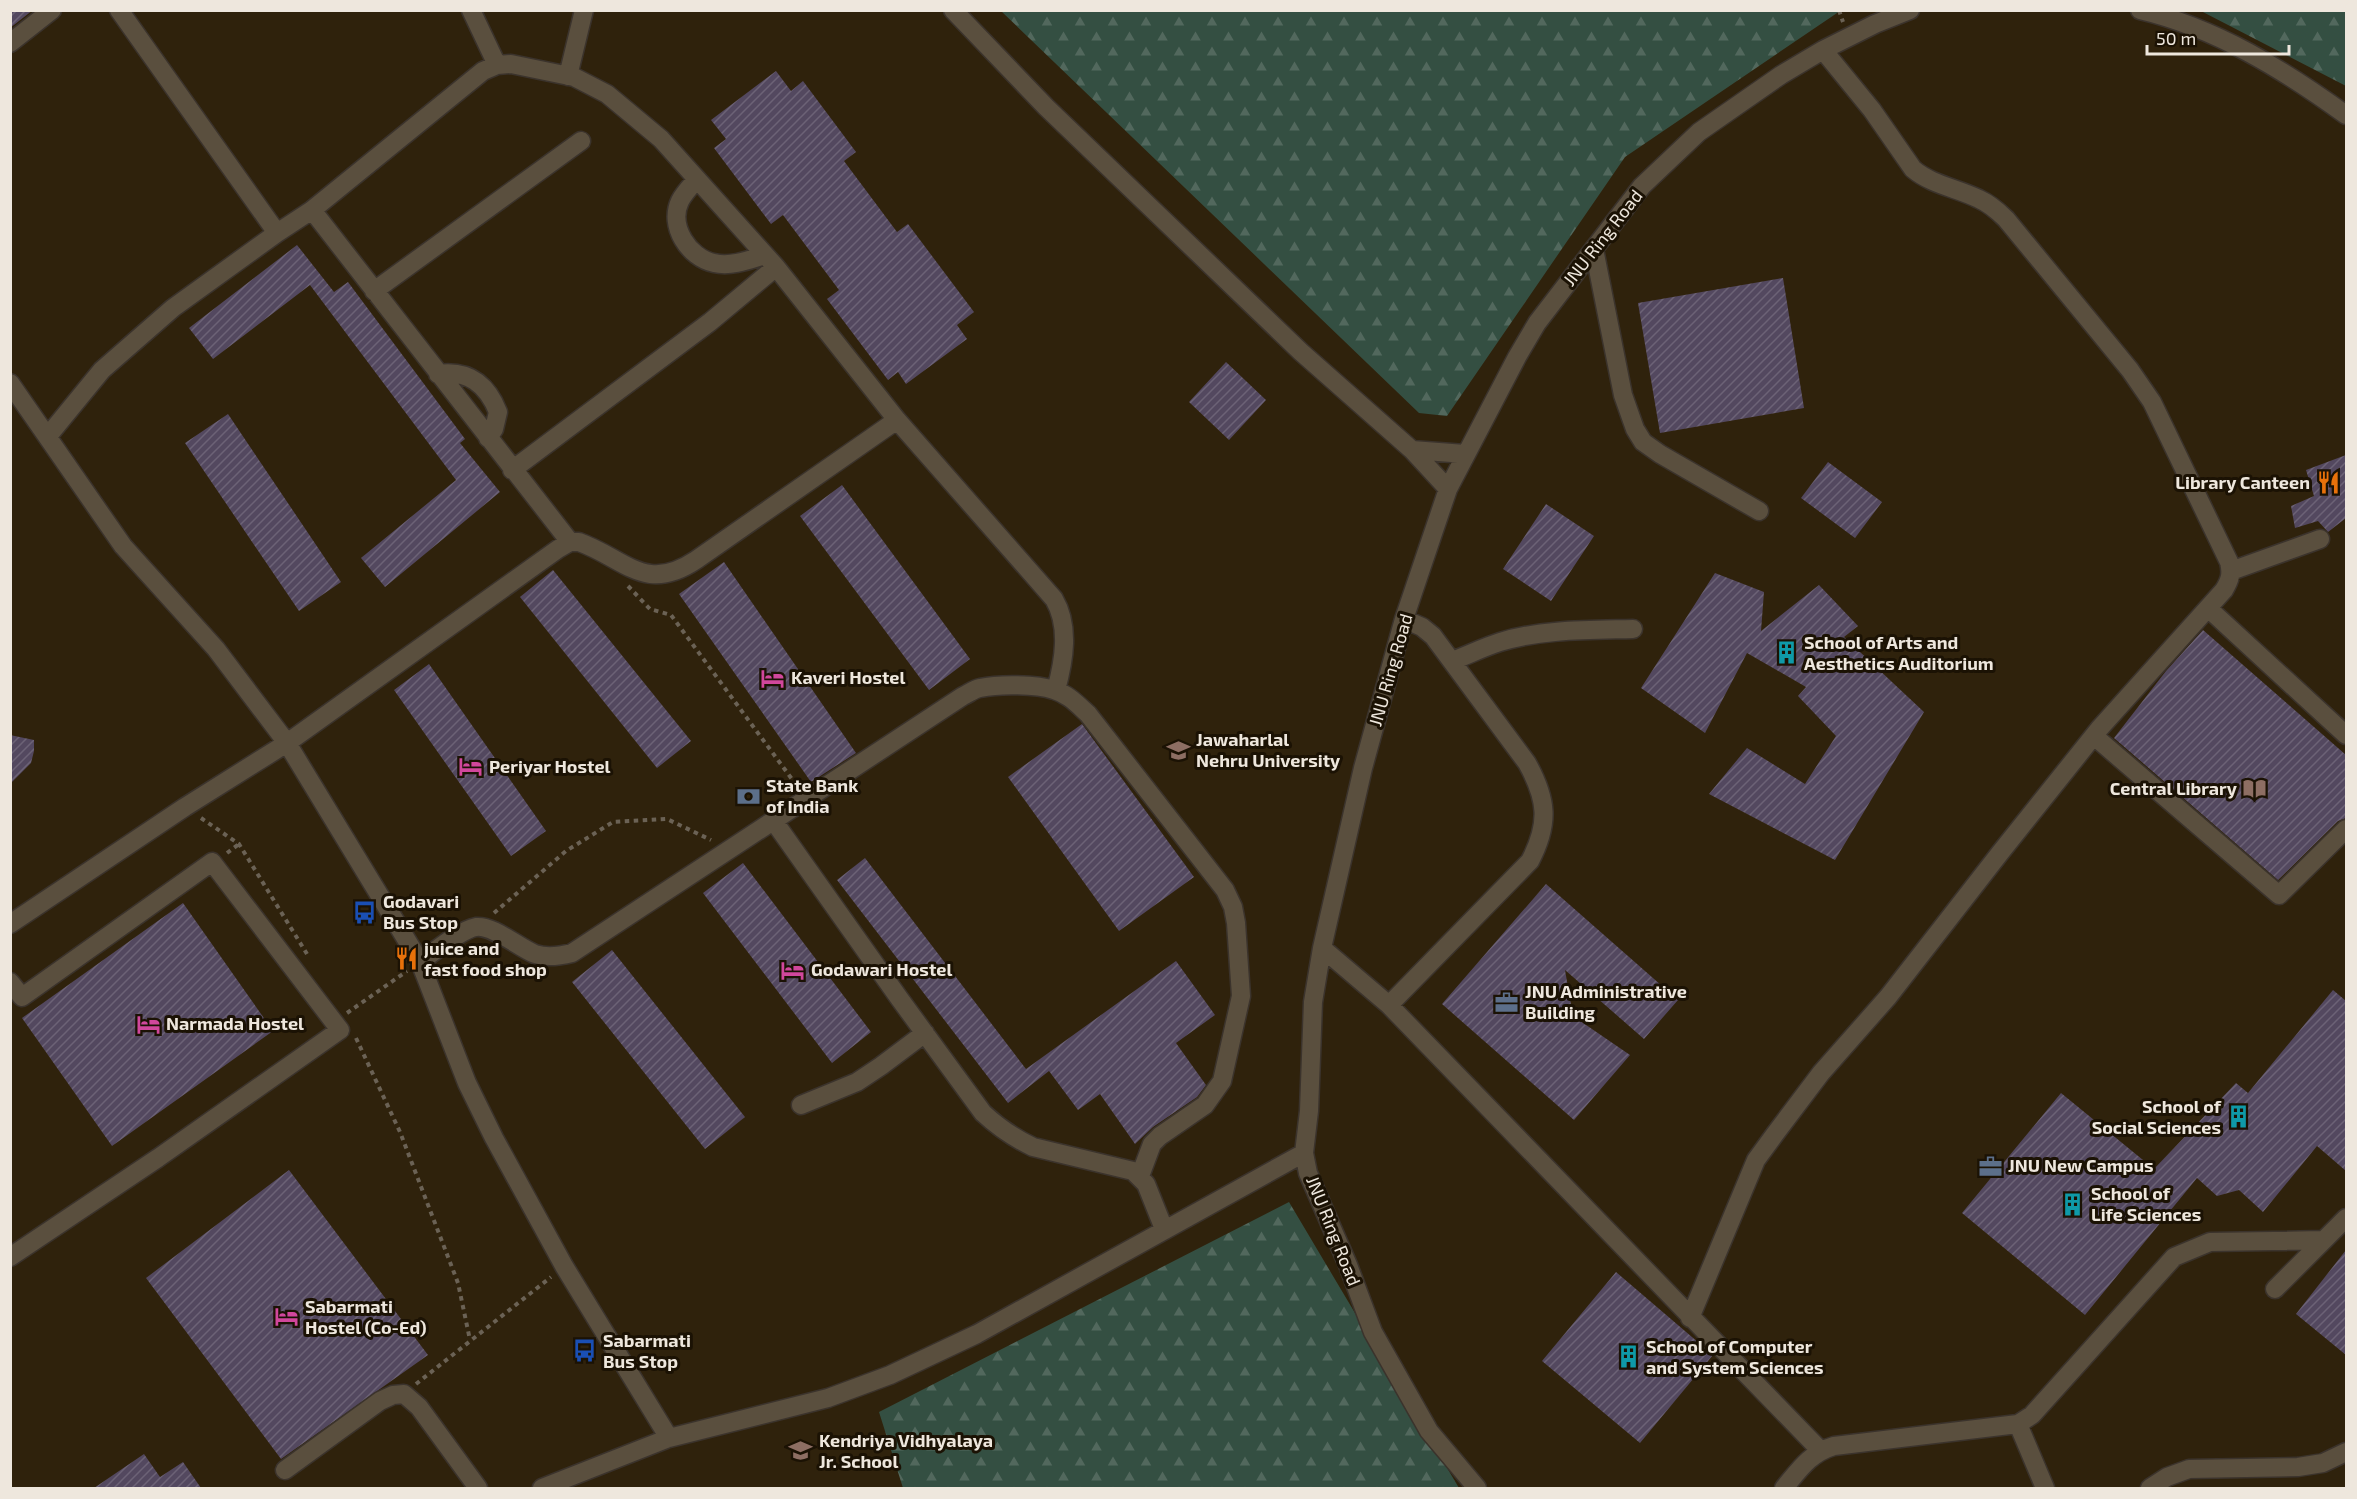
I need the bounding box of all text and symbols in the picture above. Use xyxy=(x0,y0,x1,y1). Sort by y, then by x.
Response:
scale bar xyxy=(2147,18,2290,56)
text: 50 m xyxy=(2156,27,2196,49)
street label: JNU Ring Road xyxy=(1558,185,1647,290)
restaurant icon: Library Canteen xyxy=(2315,470,2341,496)
place label: Library Canteen xyxy=(2175,471,2310,493)
street label: JNU Ring Road xyxy=(1363,611,1417,729)
place label: School of Arts and Aesthetics Auditorium xyxy=(1804,631,1994,674)
building icon: School of Arts and Aesthetics Auditorium xyxy=(1773,640,1799,666)
hotel icon: Kaveri Hostel xyxy=(760,665,786,691)
place label: Kaveri Hostel xyxy=(791,666,905,688)
place label: Jawaharlal Nehru University xyxy=(1196,728,1341,771)
school or university icon: Jawaharlal Nehru University xyxy=(1165,737,1191,763)
hotel icon: Periyar Hostel xyxy=(458,754,484,780)
place label: Periyar Hostel xyxy=(489,755,611,777)
place label: State Bank of India xyxy=(766,774,858,817)
library icon: Central Library xyxy=(2242,776,2268,802)
place label: Central Library xyxy=(2110,777,2238,799)
bank icon: State Bank of India xyxy=(735,783,761,809)
place label: Godavari Bus Stop xyxy=(383,890,459,933)
bus stop icon: Godavari Bus Stop xyxy=(352,899,378,925)
place label: juice and fast food shop xyxy=(424,937,547,980)
restaurant icon: juice and fast food shop xyxy=(393,946,419,972)
hotel icon: Godawari Hostel xyxy=(780,957,806,983)
place label: Godawari Hostel xyxy=(811,958,952,980)
place label: JNU Administrative Building xyxy=(1525,980,1687,1023)
office icon: JNU Administrative Building xyxy=(1494,989,1520,1015)
hotel icon: Narmada Hostel xyxy=(135,1011,161,1037)
place label: Narmada Hostel xyxy=(166,1012,304,1034)
place label: School of Social Sciences xyxy=(2092,1095,2222,1138)
building icon: School of Social Sciences xyxy=(2226,1104,2252,1130)
office icon: JNU New Campus xyxy=(1977,1153,2003,1179)
place label: JNU New Campus xyxy=(2008,1154,2154,1176)
street label: JNU Ring Road xyxy=(1302,1173,1366,1289)
place label: School of Life Sciences xyxy=(2091,1182,2201,1225)
building icon: School of Life Sciences xyxy=(2060,1191,2086,1217)
place label: Sabarmati Hostel (Co-Ed) xyxy=(305,1295,427,1338)
hotel icon: Sabarmati Hostel (Co-Ed) xyxy=(274,1304,300,1330)
place label: Sabarmati Bus Stop xyxy=(603,1329,691,1372)
place label: School of Computer and System Sciences xyxy=(1646,1335,1824,1378)
bus stop icon: Sabarmati Bus Stop xyxy=(572,1338,598,1364)
building icon: School of Computer and System Sciences xyxy=(1615,1344,1641,1370)
place label: Kendriya Vidhyalaya Jr. School xyxy=(819,1429,993,1472)
school or university icon: Kendriya Vidhyalaya Jr. School xyxy=(788,1438,814,1464)

